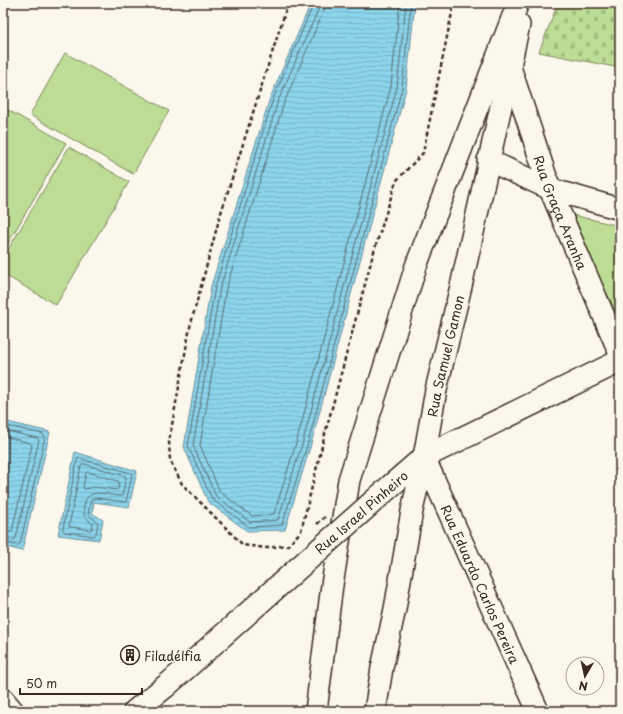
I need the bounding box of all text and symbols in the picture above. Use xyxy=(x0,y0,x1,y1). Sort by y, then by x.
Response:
street label: Rua Graça Aranha xyxy=(530,153,593,273)
street label: Rua Samuel Gamon xyxy=(422,293,468,418)
street label: Rua Israel Pinheiro xyxy=(310,466,412,558)
street label: Rua Eduardo Carlos Pereira xyxy=(437,501,525,667)
building icon: Filadélfia xyxy=(119,644,141,666)
place label: Filadélfia xyxy=(144,646,201,665)
north arrow xyxy=(565,656,605,696)
scale bar xyxy=(20,670,142,696)
text: 50 m xyxy=(26,674,57,692)
text: N xyxy=(577,677,589,695)

